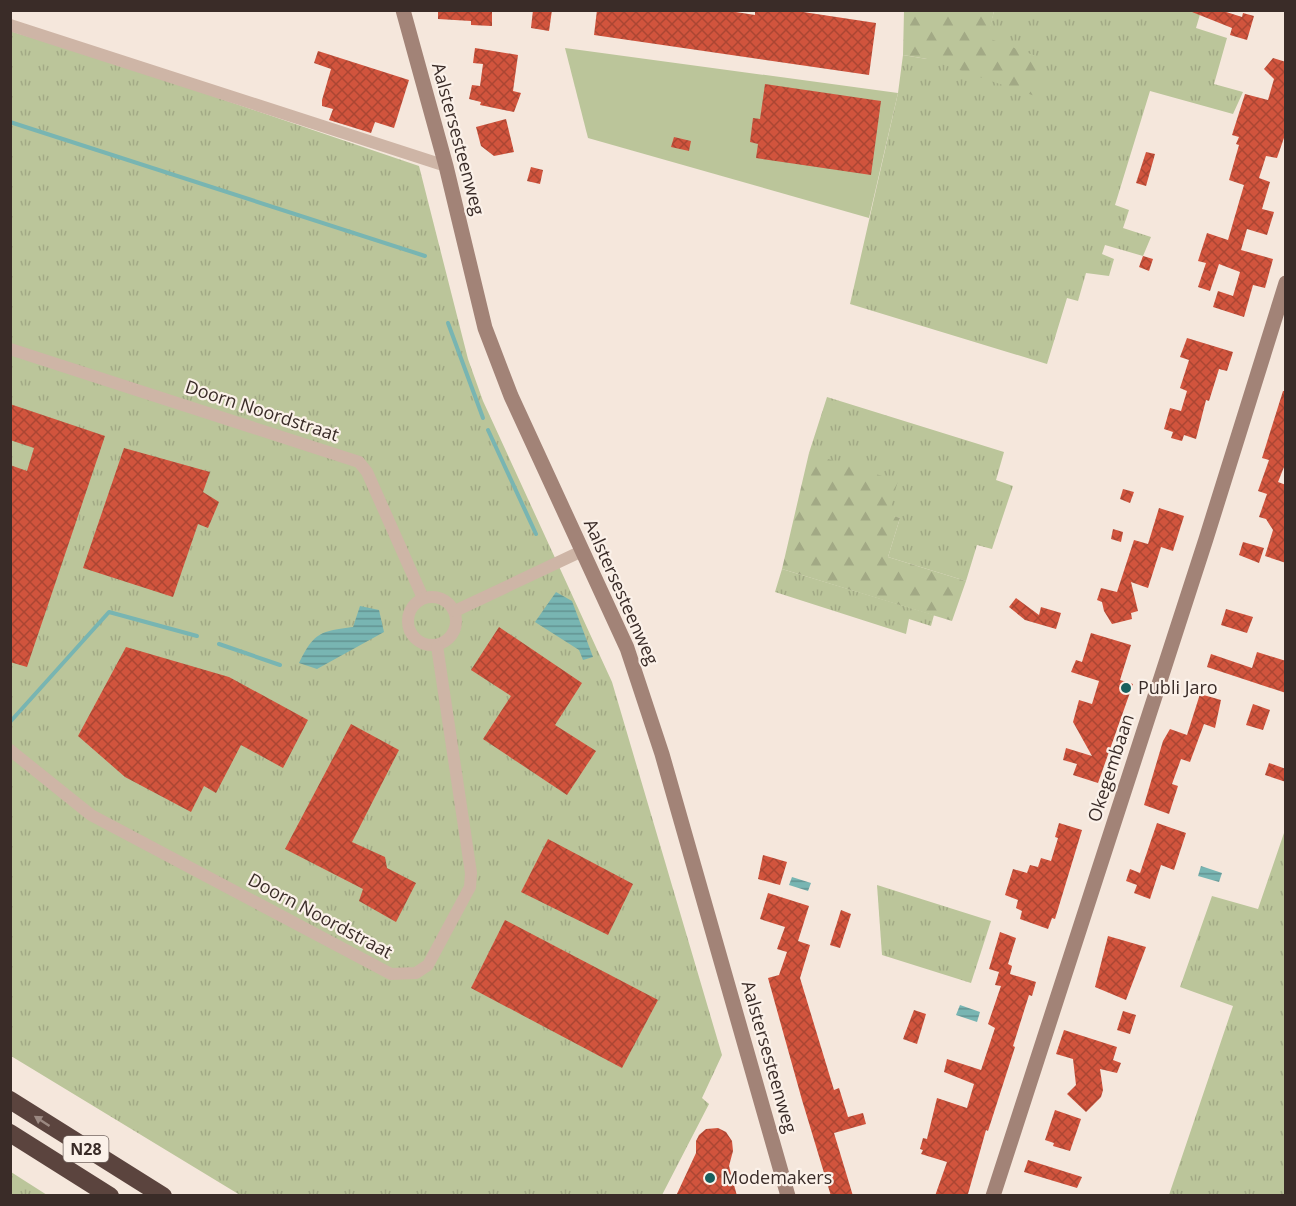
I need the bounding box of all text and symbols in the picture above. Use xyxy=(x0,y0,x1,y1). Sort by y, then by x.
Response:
street label: Aalstersesteenweg xyxy=(427,60,491,218)
street label: Doorn Noordstraat xyxy=(182,374,342,446)
street label: Aalstersesteenweg xyxy=(579,515,665,668)
place label: Publi Jaro xyxy=(1138,675,1218,699)
marker: Publi Jaro xyxy=(1119,681,1133,695)
street label: Okegembaan xyxy=(1081,711,1139,825)
street label: Doorn Noordstraat xyxy=(244,867,397,963)
street label: Aalstersesteenweg xyxy=(737,978,803,1136)
one-way arrow xyxy=(34,1116,50,1127)
road number: N28 xyxy=(64,1136,109,1162)
place label: Modemakers xyxy=(722,1165,832,1189)
marker: Modemakers xyxy=(703,1171,717,1185)

